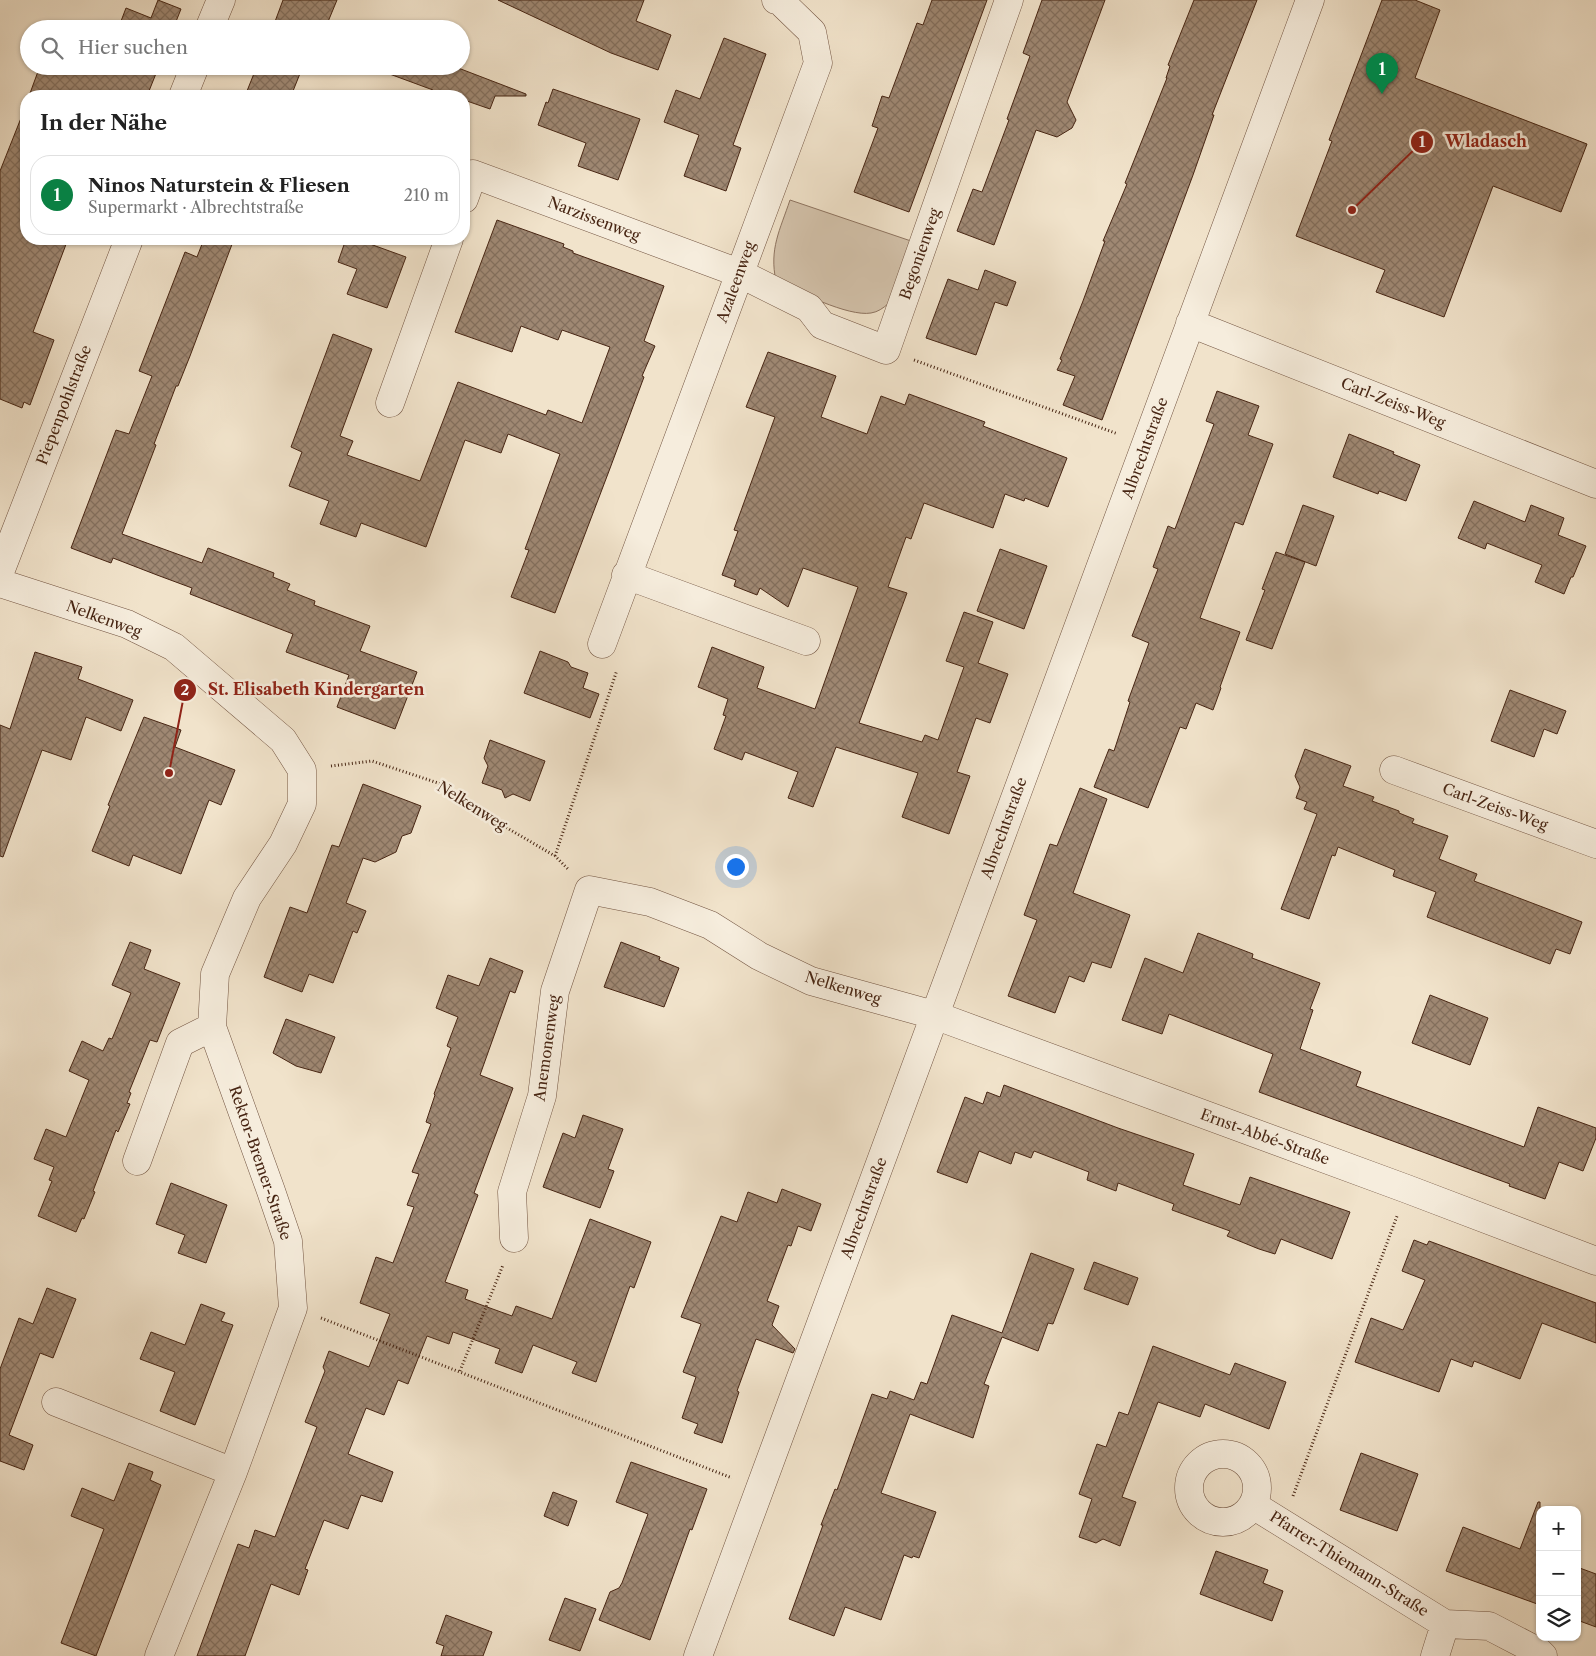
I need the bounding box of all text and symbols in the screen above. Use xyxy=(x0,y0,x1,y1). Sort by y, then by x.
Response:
search box xyxy=(20,20,470,75)
icon: search xyxy=(38,34,66,62)
text: Hier suchen xyxy=(78,36,188,59)
pin: 1 xyxy=(1366,53,1398,94)
text: In der Nähe xyxy=(40,110,167,135)
callout: Wladasch xyxy=(1410,126,1537,157)
text: Wladasch xyxy=(1444,131,1527,151)
text: 1 xyxy=(1419,132,1426,151)
text: Ninos Naturstein & Fliesen xyxy=(88,174,350,197)
text: 1 xyxy=(53,185,61,205)
text: 210 m xyxy=(404,185,449,205)
street label: Narzissenweg xyxy=(545,192,643,245)
text: Supermarkt · Albrechtstraße xyxy=(88,197,304,217)
street label: Begonienweg xyxy=(895,205,944,302)
street label: Azaleenweg xyxy=(712,238,759,326)
street label: Piepenpohlstraße xyxy=(32,342,95,467)
street label: Carl-Zeiss-Weg xyxy=(1338,373,1448,432)
street label: Albrechtstraße xyxy=(1117,395,1172,502)
street label: Nelkenweg xyxy=(64,596,144,641)
callout: St. Elisabeth Kindergarten xyxy=(173,674,434,705)
text: St. Elisabeth Kindergarten xyxy=(208,679,424,699)
text: 2 xyxy=(181,680,190,699)
street label: Albrechtstraße xyxy=(976,775,1031,882)
street label: Nelkenweg xyxy=(434,777,511,835)
street label: Carl-Zeiss-Weg xyxy=(1440,779,1551,834)
your location xyxy=(723,854,749,880)
street label: Nelkenweg xyxy=(803,967,884,1008)
street label: Anemonenweg xyxy=(529,993,563,1103)
street label: Rektor-Bremer-Straße xyxy=(225,1083,296,1243)
street label: Ernst-Abbé-Straße xyxy=(1198,1104,1332,1169)
street label: Albrechtstraße xyxy=(836,1155,891,1262)
map controls xyxy=(1536,1506,1581,1641)
button: + xyxy=(1536,1506,1581,1551)
street label: Pfarrer-Thiemann-Straße xyxy=(1266,1507,1432,1620)
button: − xyxy=(1536,1551,1581,1596)
button: layers xyxy=(1536,1596,1581,1641)

